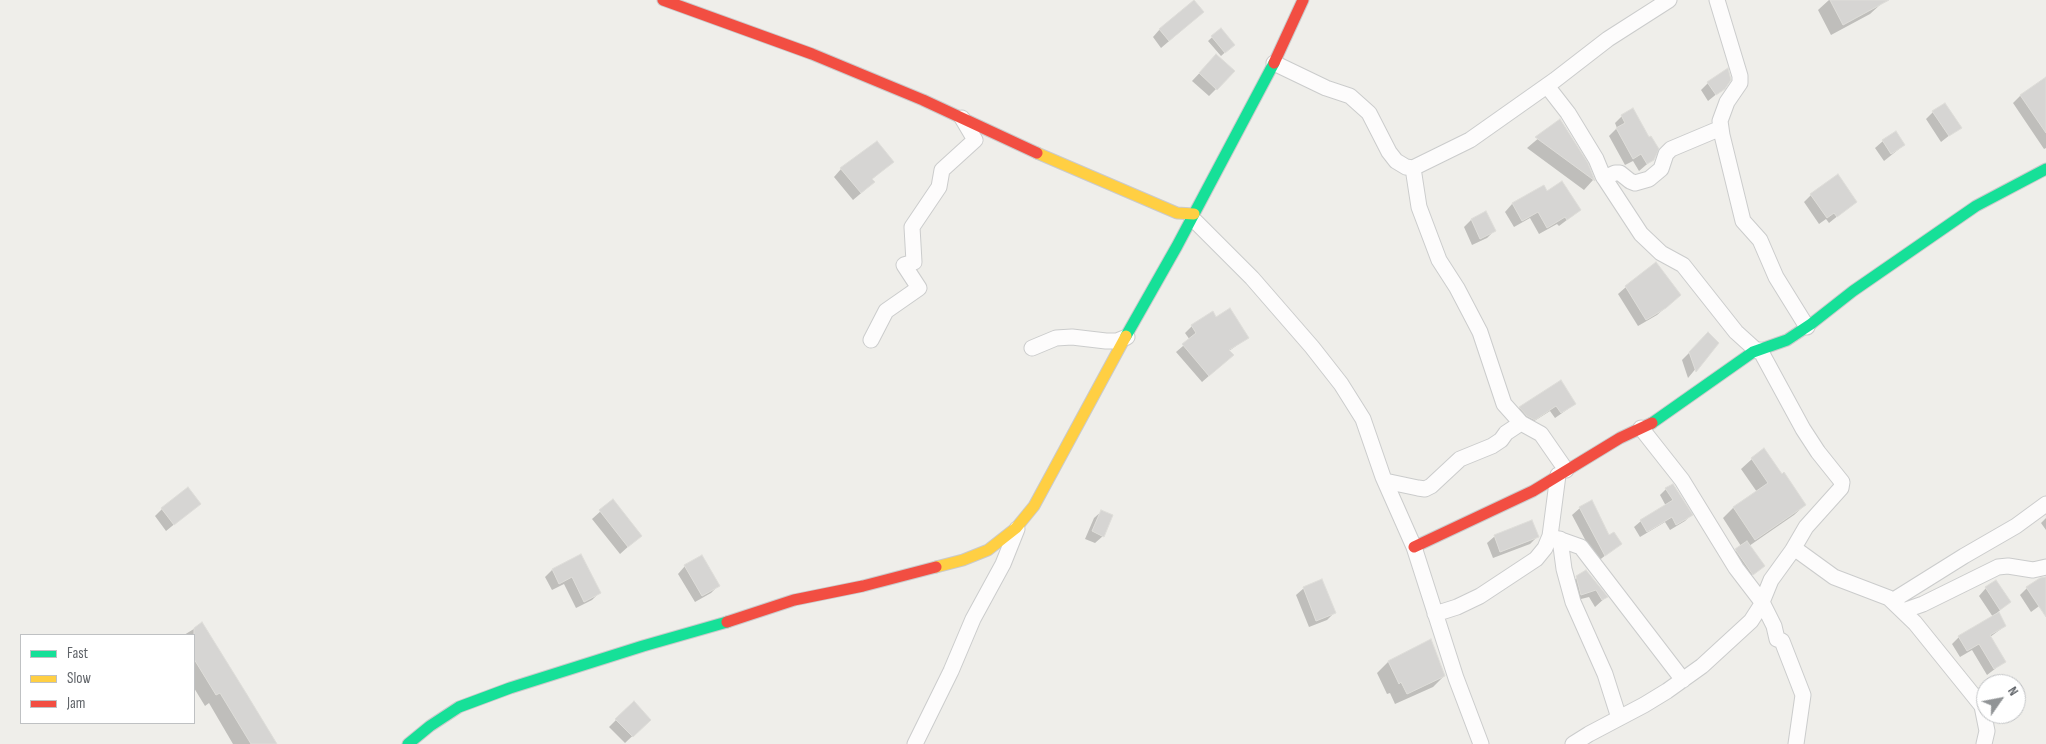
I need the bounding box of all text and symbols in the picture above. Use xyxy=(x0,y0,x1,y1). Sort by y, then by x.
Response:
legend xyxy=(20,634,195,724)
text: Fast xyxy=(67,644,88,663)
text: Slow xyxy=(67,669,91,688)
north arrow xyxy=(1976,674,2026,724)
text: N xyxy=(2004,683,2022,699)
text: Jam xyxy=(67,694,85,713)

